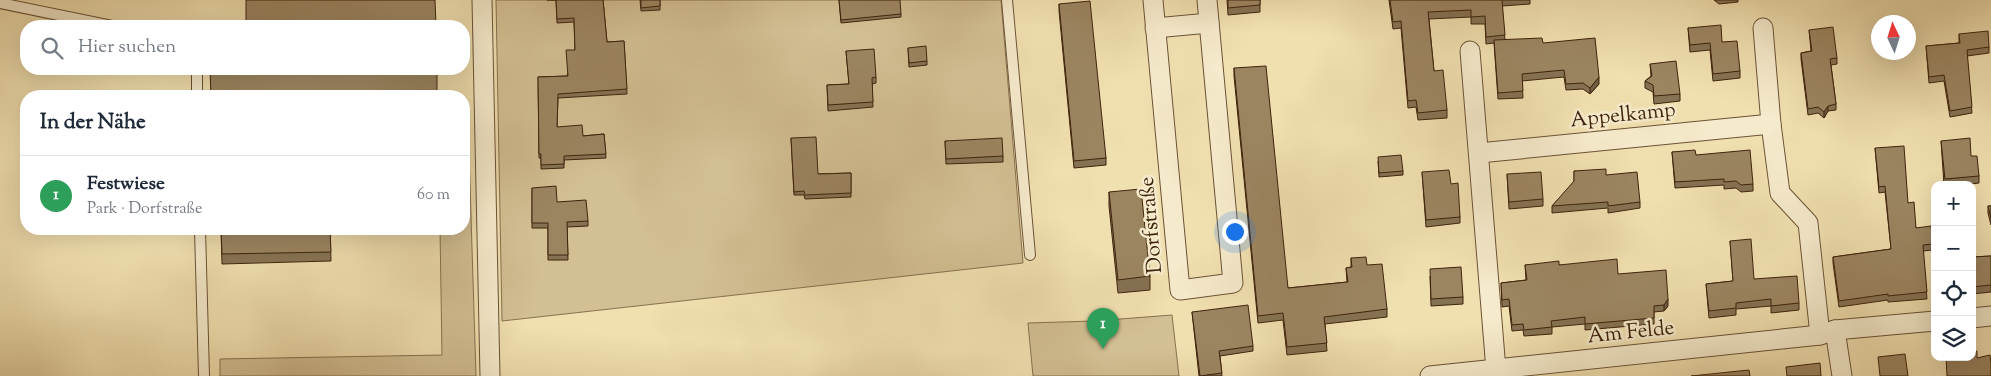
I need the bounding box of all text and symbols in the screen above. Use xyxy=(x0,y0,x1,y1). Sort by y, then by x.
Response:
north arrow xyxy=(1871,15,1916,60)
search box xyxy=(20,20,470,75)
icon: search xyxy=(38,34,66,62)
text: Hier suchen xyxy=(78,34,176,61)
street label: Appelkamp xyxy=(1569,96,1677,136)
text: In der Nähe xyxy=(40,108,146,138)
text: Festwiese xyxy=(87,171,165,198)
street label: Dorfstraße xyxy=(1133,175,1171,275)
map controls xyxy=(1931,181,1976,361)
button: + xyxy=(1931,181,1976,226)
text: 1 xyxy=(53,184,59,207)
text: 60 m xyxy=(417,184,450,207)
text: Park · Dorfstraße xyxy=(87,198,202,221)
your location xyxy=(1222,219,1248,245)
button: − xyxy=(1931,226,1976,271)
button: locate xyxy=(1931,271,1976,316)
pin: 1 xyxy=(1087,308,1119,349)
street label: Am Felde xyxy=(1586,314,1676,352)
button: layers xyxy=(1931,316,1976,361)

